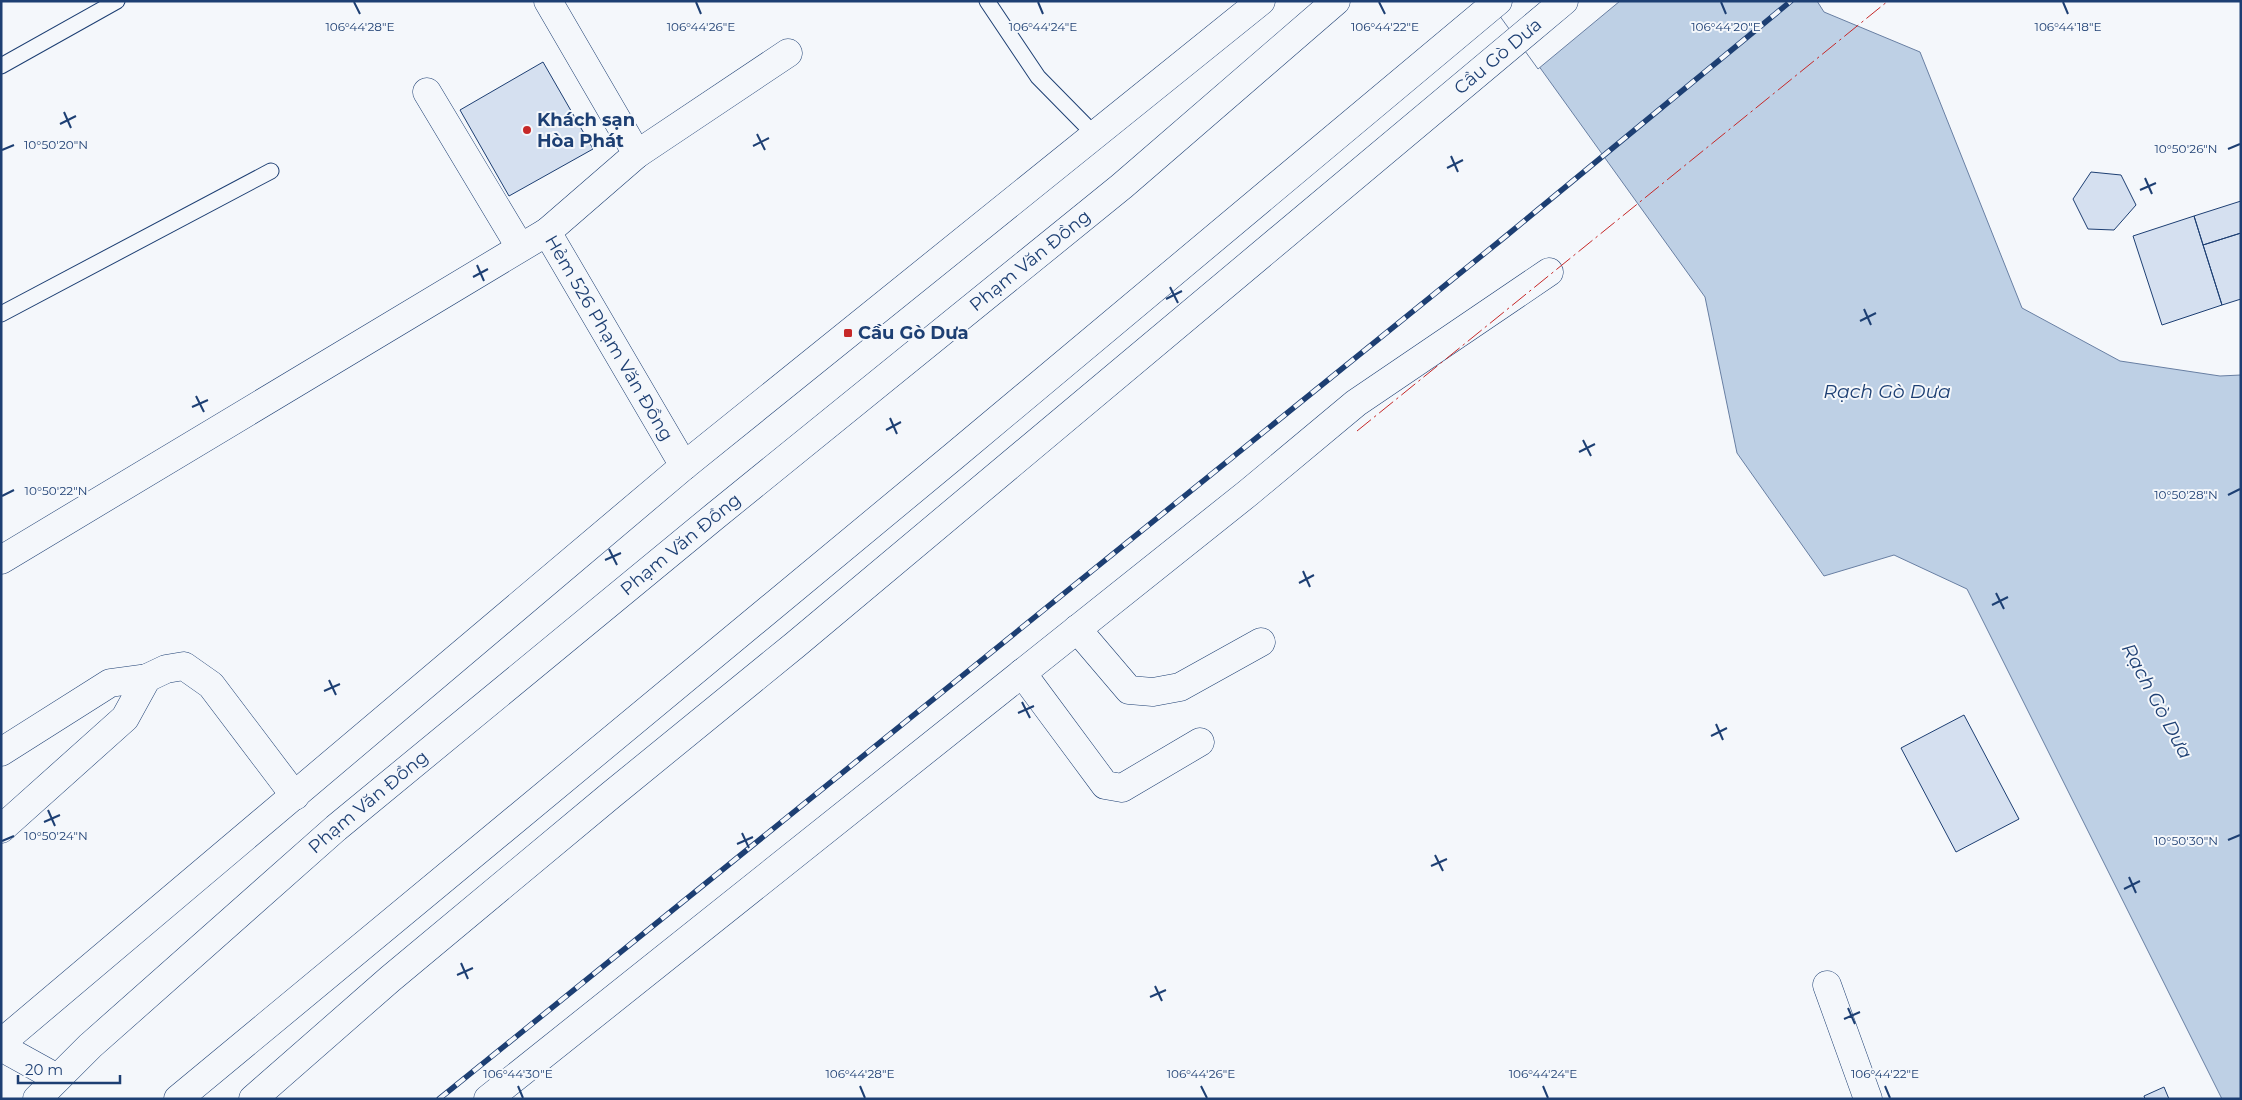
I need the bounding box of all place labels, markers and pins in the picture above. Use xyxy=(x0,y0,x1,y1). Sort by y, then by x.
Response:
place label: Khách sạn Hòa Phát xyxy=(537,109,635,152)
marker: Khách sạn Hòa Phát xyxy=(521,124,533,136)
place label: Cầu Gò Dưa xyxy=(858,322,969,344)
marker: Cầu Gò Dưa xyxy=(842,327,854,339)

